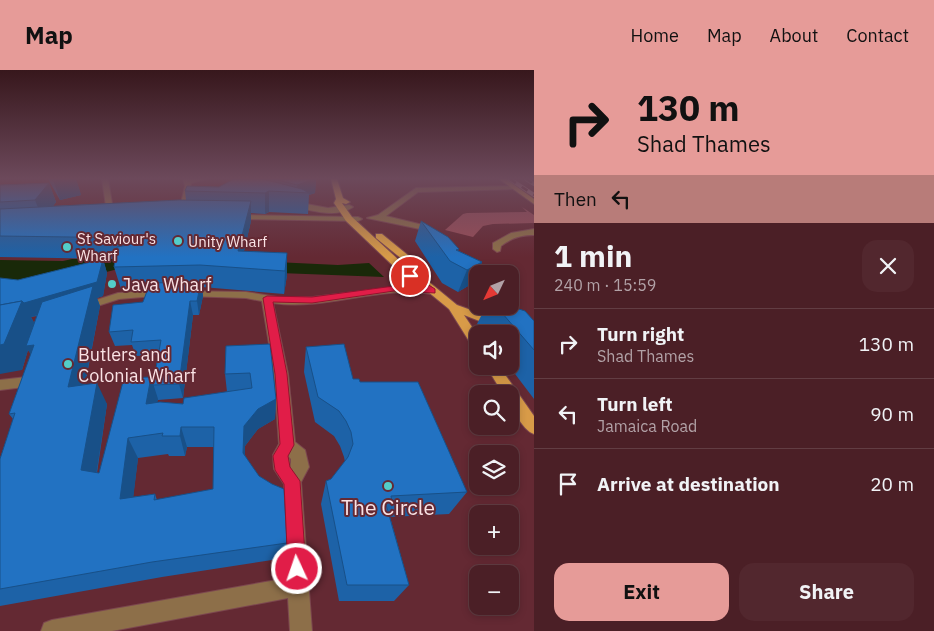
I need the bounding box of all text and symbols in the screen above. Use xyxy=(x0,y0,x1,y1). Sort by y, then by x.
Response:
text: Map xyxy=(25,19,73,51)
text: Home xyxy=(631,24,679,47)
text: Map xyxy=(707,24,742,47)
text: About xyxy=(770,24,818,47)
text: Contact xyxy=(846,24,909,47)
text: 130 m xyxy=(637,85,740,131)
icon: right xyxy=(554,90,619,155)
text: Shad Thames xyxy=(637,129,771,158)
icon: left xyxy=(607,185,635,213)
text: Then xyxy=(554,187,597,211)
place label: St Saviour's Wharf xyxy=(77,229,156,265)
place label: Unity Wharf xyxy=(188,232,267,251)
marker: Unity Wharf xyxy=(172,235,184,247)
text: 1 min xyxy=(554,236,632,275)
button: close xyxy=(862,240,914,292)
marker: St Saviour's Wharf xyxy=(61,241,73,253)
pin xyxy=(389,255,431,297)
icon: arrive xyxy=(396,262,424,290)
north arrow xyxy=(469,265,519,315)
map controls xyxy=(469,265,519,615)
place label: Java Wharf xyxy=(122,273,212,296)
text: 240 m · 15:59 xyxy=(554,275,656,295)
marker: Java Wharf xyxy=(106,278,118,290)
text: Turn right xyxy=(597,322,684,346)
button: sound xyxy=(469,325,519,375)
icon: right xyxy=(554,330,582,358)
text: 130 m xyxy=(859,332,914,356)
place label: Butlers and Colonial Wharf xyxy=(78,343,196,387)
text: Shad Thames xyxy=(597,346,694,366)
marker: Butlers and Colonial Wharf xyxy=(62,358,74,370)
button: search xyxy=(469,385,519,435)
text: Turn left xyxy=(597,392,673,416)
icon: left xyxy=(554,400,582,428)
text: 90 m xyxy=(870,402,914,426)
text: Jamaica Road xyxy=(597,416,697,436)
button: layers xyxy=(469,445,519,495)
icon: arrive xyxy=(554,470,582,498)
text: Arrive at destination xyxy=(597,472,780,496)
text: 20 m xyxy=(870,472,914,496)
marker: The Circle xyxy=(382,480,394,492)
place label: The Circle xyxy=(341,493,435,521)
button: + xyxy=(469,505,519,555)
position arrow xyxy=(270,542,322,594)
button: Exit xyxy=(554,563,729,621)
button: Share xyxy=(739,563,914,621)
button: − xyxy=(469,565,519,615)

